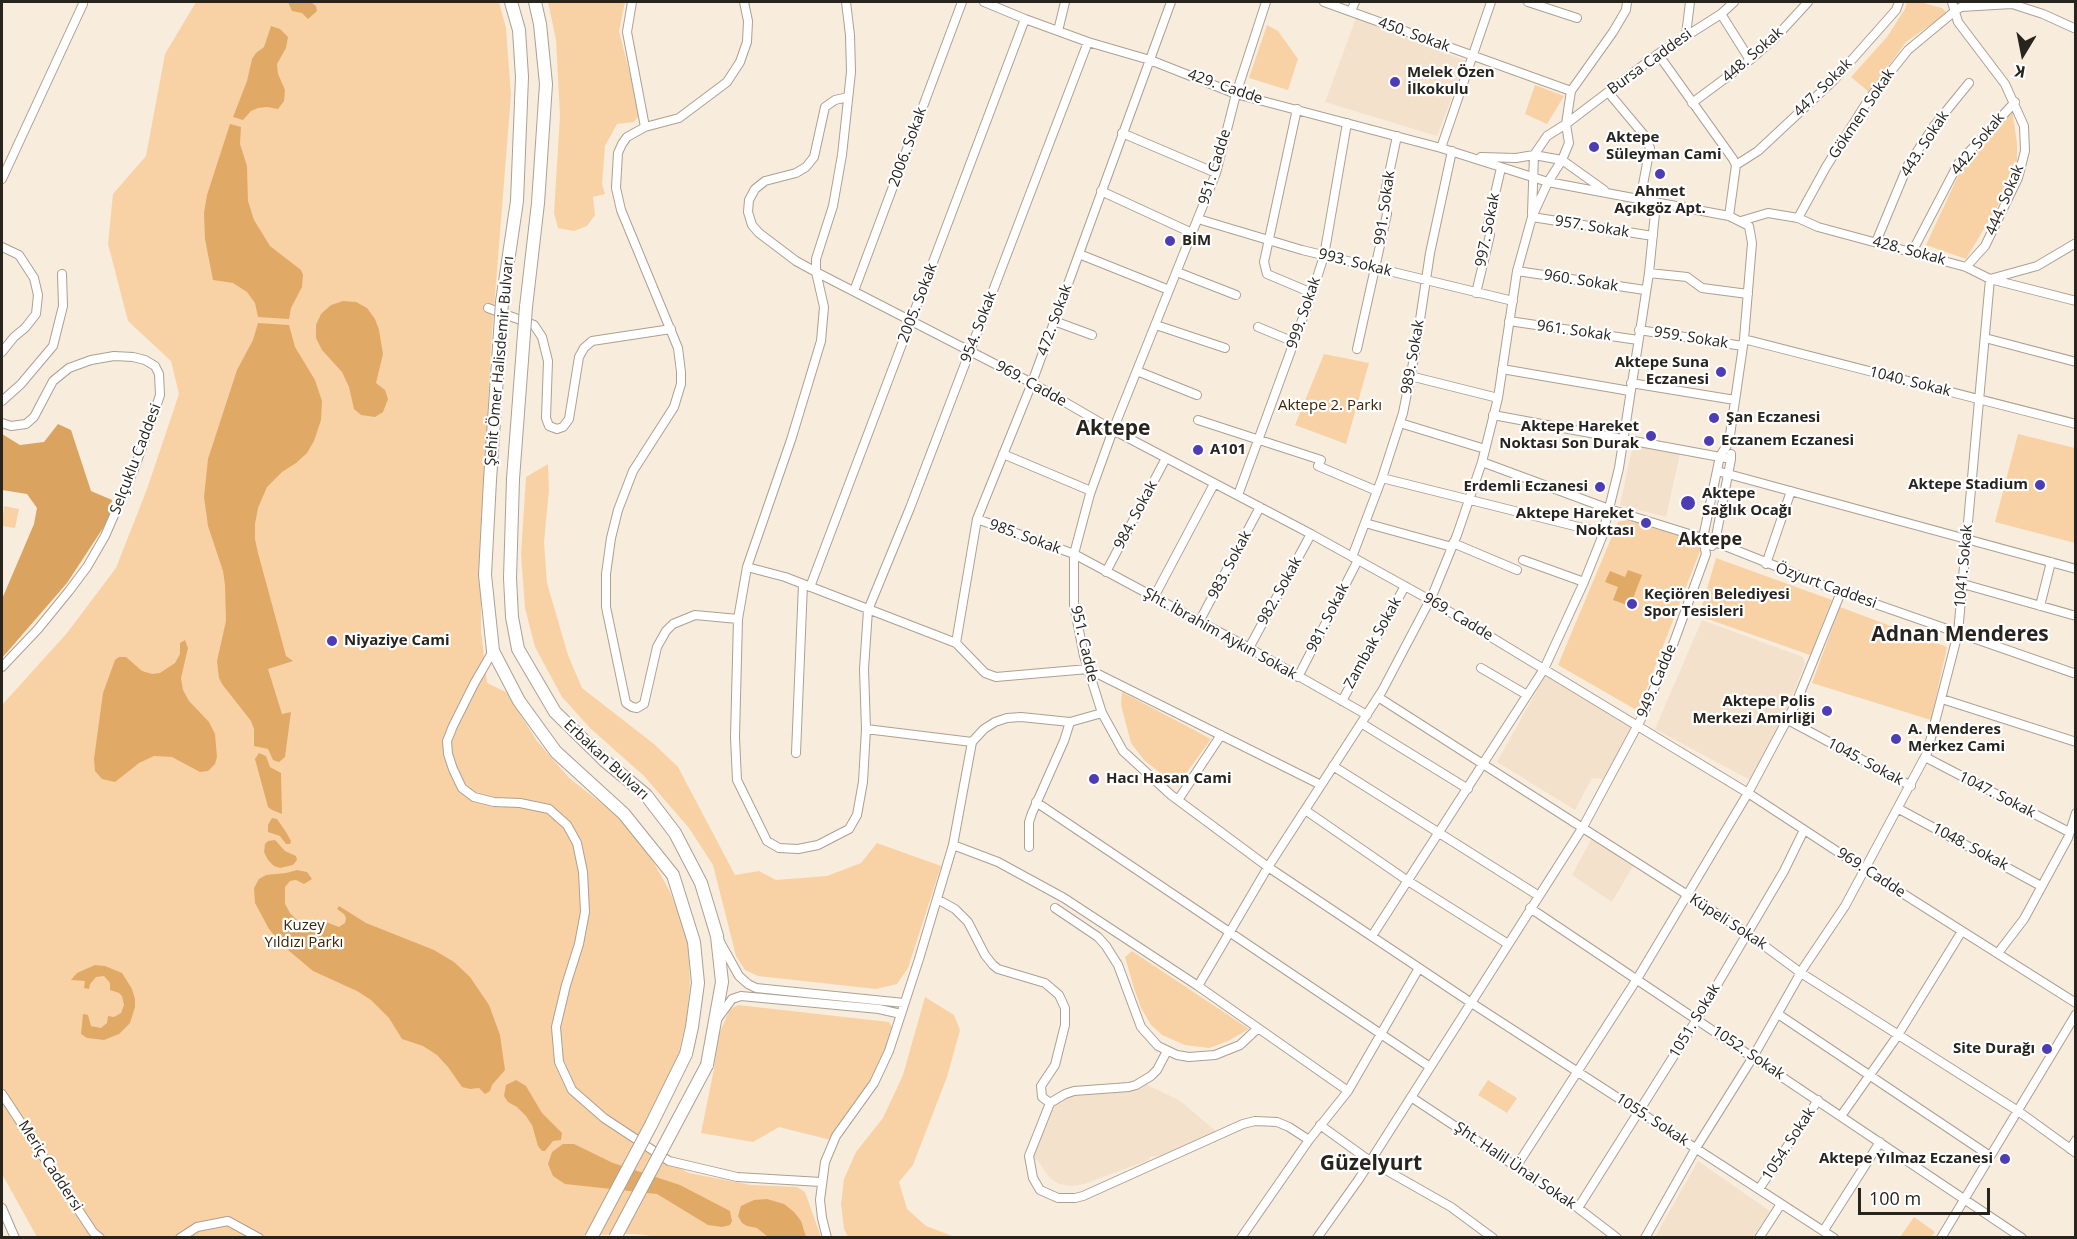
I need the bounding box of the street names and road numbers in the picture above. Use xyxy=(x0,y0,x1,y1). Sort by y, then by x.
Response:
street label: 450. Sokak xyxy=(1376,14,1452,56)
street label: 448. Sokak xyxy=(1719,24,1787,86)
street label: Bursa Caddesi xyxy=(1604,25,1696,99)
street label: 447. Sokak xyxy=(1790,55,1856,121)
street label: 429. Cadde xyxy=(1185,66,1265,108)
street label: Gökmen Sokak xyxy=(1825,66,1899,162)
street label: 2006. Sokak xyxy=(885,105,931,189)
street label: 443. Sokak xyxy=(1897,108,1953,180)
street label: 442. Sokak xyxy=(1947,109,2009,179)
street label: 951. Cadde xyxy=(1195,127,1235,207)
street label: 444. Sokak xyxy=(1982,162,2028,238)
street label: 991. Sokak xyxy=(1371,170,1399,246)
street label: 997. Sokak xyxy=(1472,192,1504,268)
street label: 957. Sokak xyxy=(1554,212,1630,242)
street label: 428. Sokak xyxy=(1870,233,1948,269)
street label: 993. Sokak xyxy=(1316,245,1394,281)
street label: Şehit Ömer Halisdemir Bulvarı xyxy=(482,255,518,467)
street label: 2005. Sokak xyxy=(895,261,941,345)
street label: 960. Sokak xyxy=(1543,266,1619,296)
street label: 999. Sokak xyxy=(1283,275,1325,351)
street label: 472. Sokak xyxy=(1034,282,1076,358)
street label: 954. Sokak xyxy=(957,289,1001,365)
street label: 961. Sokak xyxy=(1536,317,1612,345)
street label: 989. Sokak xyxy=(1398,319,1428,395)
street label: 959. Sokak xyxy=(1653,323,1729,353)
street label: 969. Cadde xyxy=(992,357,1070,411)
street label: 1040. Sokak xyxy=(1867,363,1953,401)
street label: Selçuklu Caddesi xyxy=(107,401,165,517)
street label: 984. Sokak xyxy=(1110,478,1162,552)
street label: 985. Sokak xyxy=(987,516,1063,558)
street label: 1041. Sokak xyxy=(1951,524,1977,608)
street label: 983. Sokak xyxy=(1204,528,1256,602)
street label: 982. Sokak xyxy=(1254,554,1306,628)
street label: Özyurt Caddesi xyxy=(1773,559,1879,613)
street label: 981. Sokak xyxy=(1303,581,1353,655)
street label: Şht. İbrahim Aykın Sokak xyxy=(1140,584,1300,684)
street label: 969. Cadde xyxy=(1420,589,1496,645)
street label: Zambak Sokak xyxy=(1341,594,1405,692)
street label: 951. Cadde xyxy=(1066,604,1102,684)
street label: 949. Cadde xyxy=(1633,642,1681,720)
street label: Erbakan Bulvarı xyxy=(560,716,652,804)
street label: 1045. Sokak xyxy=(1824,734,1906,790)
street label: 1047. Sokak xyxy=(1956,768,2038,822)
street label: 1048. Sokak xyxy=(1929,819,2011,875)
street label: 969. Cadde xyxy=(1833,844,1909,902)
street label: Küpeli Sokak xyxy=(1686,890,1770,954)
street label: 1051. Sokak xyxy=(1666,981,1724,1061)
street label: 1052. Sokak xyxy=(1708,1022,1788,1084)
street label: 1055. Sokak xyxy=(1612,1090,1692,1150)
street label: 1054. Sokak xyxy=(1759,1104,1819,1184)
street label: Meriç Caddersi xyxy=(14,1117,86,1215)
street label: Şht. Halil Ünal Sokak xyxy=(1451,1119,1579,1213)

